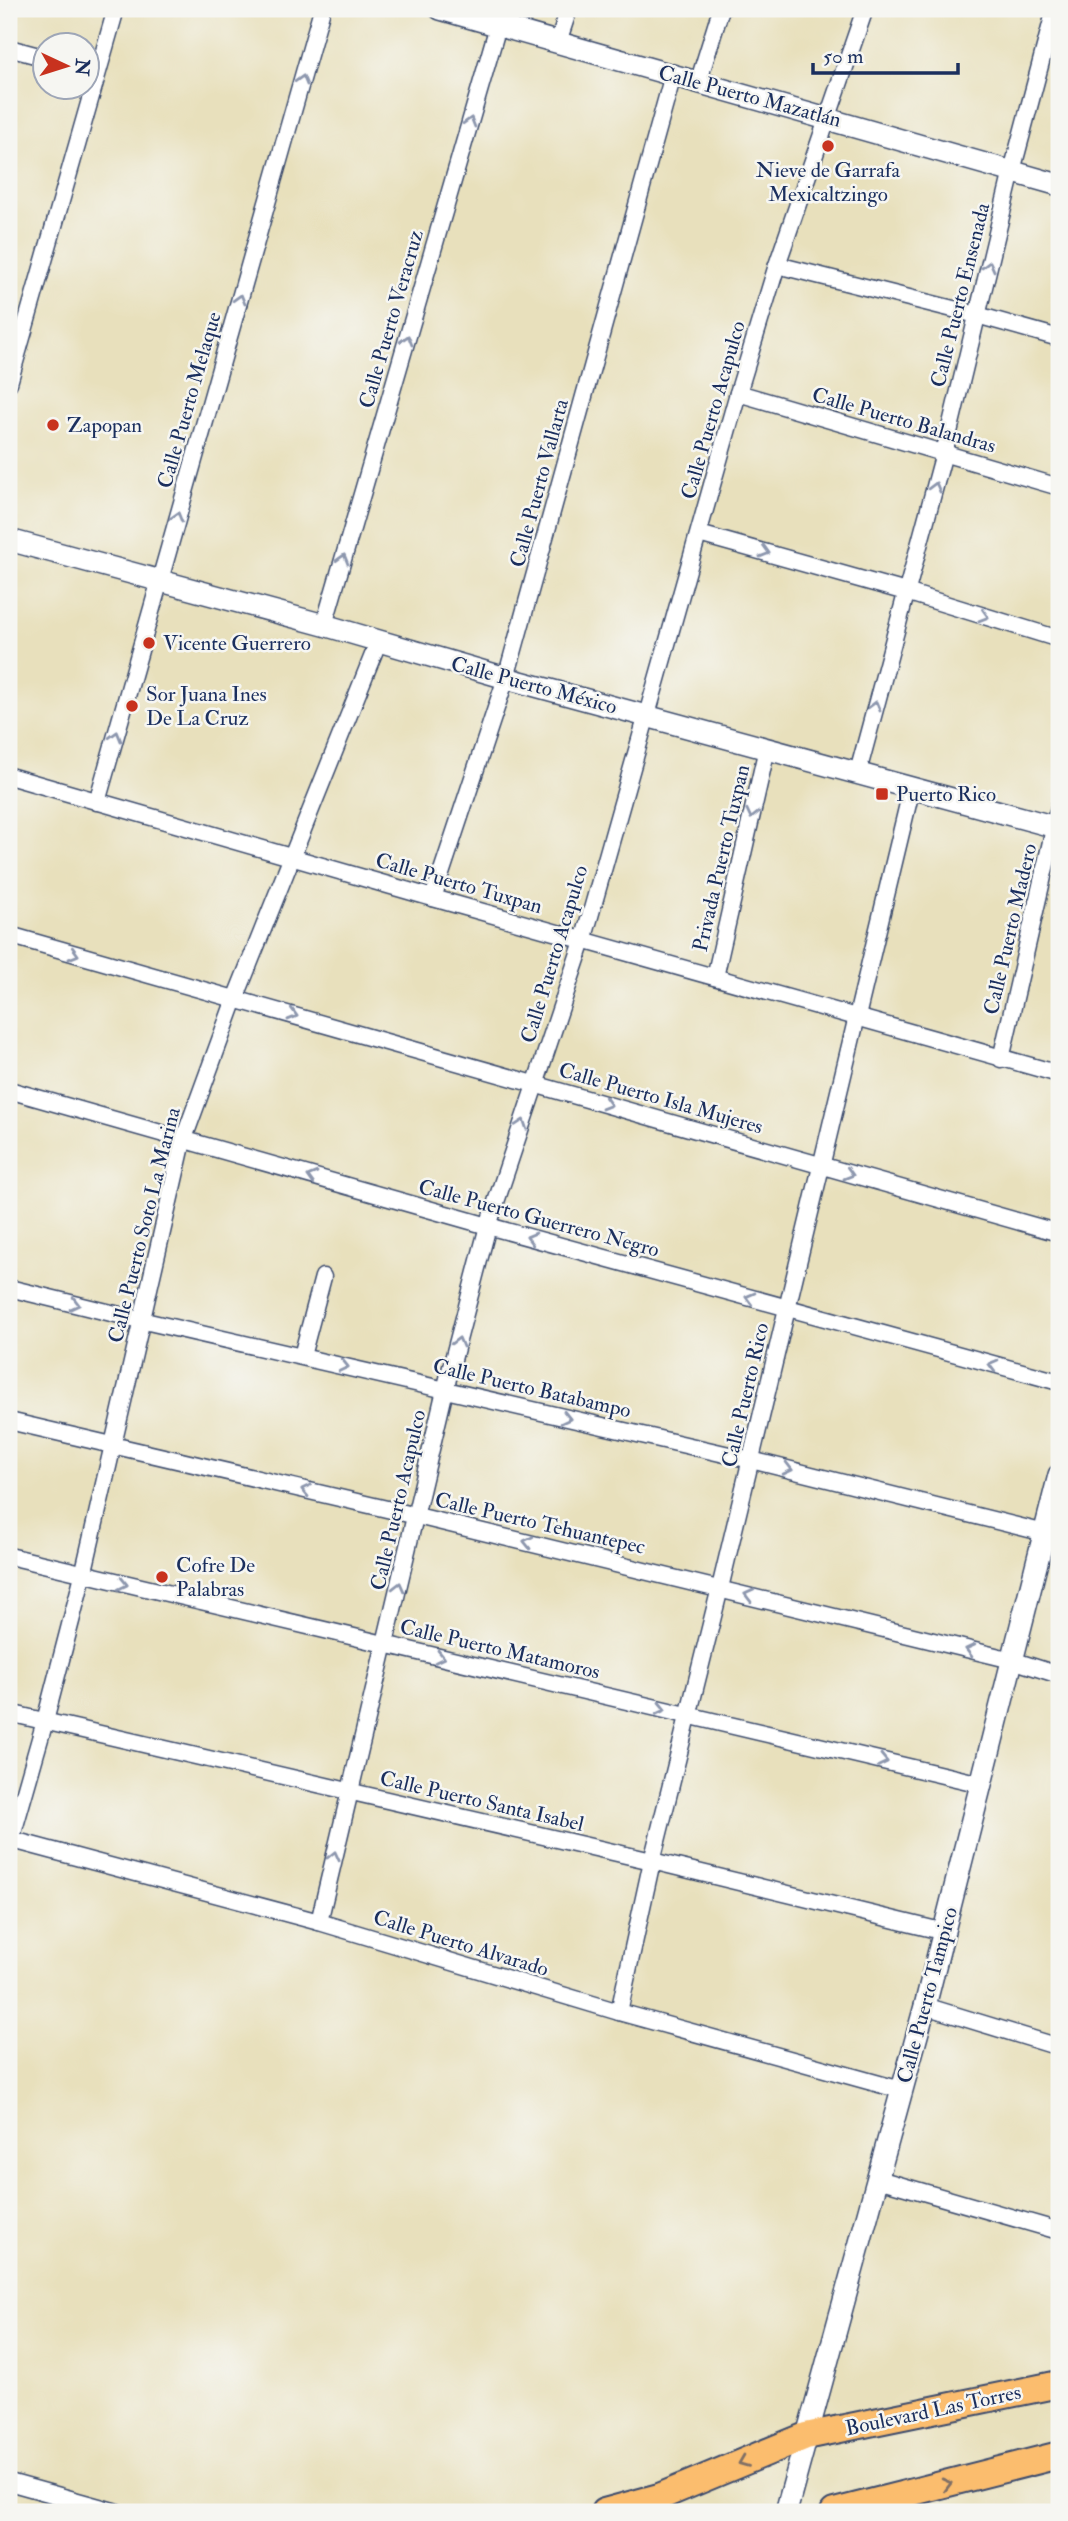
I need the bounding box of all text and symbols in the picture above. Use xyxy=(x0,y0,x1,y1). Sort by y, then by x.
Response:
north arrow xyxy=(32,32,102,102)
scale bar xyxy=(813,32,958,76)
text: 50 m xyxy=(823,43,864,70)
text: N xyxy=(69,57,95,77)
street label: Calle Puerto Mazatlán xyxy=(656,59,844,134)
one-way arrow xyxy=(294,74,308,86)
one-way arrow xyxy=(462,116,476,128)
marker: Nieve de Garrafa Mexicaltzingo xyxy=(820,138,836,154)
place label: Nieve de Garrafa Mexicaltzingo xyxy=(756,157,901,208)
street label: Calle Puerto Ensenada xyxy=(925,200,997,390)
street label: Calle Puerto Veracruz xyxy=(353,227,430,412)
one-way arrow xyxy=(981,260,995,272)
one-way arrow xyxy=(231,293,246,305)
street label: Calle Puerto Melaque xyxy=(151,309,228,491)
street label: Calle Puerto Acapulco xyxy=(675,318,752,503)
one-way arrow xyxy=(398,335,413,347)
street label: Calle Puerto Balandras xyxy=(809,381,999,460)
street label: Calle Puerto Vallarta xyxy=(504,396,575,570)
place label: Zapopan xyxy=(67,412,142,439)
marker: Zapopan xyxy=(45,417,61,433)
one-way arrow xyxy=(926,481,941,493)
one-way arrow xyxy=(169,512,184,524)
one-way arrow xyxy=(759,544,771,559)
one-way arrow xyxy=(335,553,350,565)
one-way arrow xyxy=(977,608,989,622)
place label: Vicente Guerrero xyxy=(163,630,311,657)
marker: Vicente Guerrero xyxy=(141,635,157,651)
street label: Calle Puerto México xyxy=(448,650,620,721)
place label: Sor Juana Ines De La Cruz xyxy=(146,681,267,732)
marker: Sor Juana Ines De La Cruz xyxy=(124,698,140,714)
one-way arrow xyxy=(867,700,882,712)
one-way arrow xyxy=(107,731,122,743)
street label: Privada Puerto Tuxpan xyxy=(687,762,756,954)
place label: Puerto Rico xyxy=(896,781,996,808)
marker: Puerto Rico xyxy=(874,786,890,802)
one-way arrow xyxy=(746,808,760,820)
street label: Calle Puerto Madero xyxy=(978,841,1043,1017)
street label: Calle Puerto Tuxpan xyxy=(372,847,546,920)
street label: Calle Puerto Acapulco xyxy=(515,862,594,1046)
one-way arrow xyxy=(68,945,80,960)
one-way arrow xyxy=(287,1007,299,1022)
street label: Calle Puerto Isla Mujeres xyxy=(556,1056,766,1141)
one-way arrow xyxy=(600,1096,612,1110)
street label: Calle Puerto Soto La Marina xyxy=(102,1104,187,1346)
one-way arrow xyxy=(514,1118,528,1130)
one-way arrow xyxy=(842,1166,854,1180)
one-way arrow xyxy=(306,1171,318,1185)
street label: Calle Puerto Guerrero Negro xyxy=(416,1173,662,1264)
one-way arrow xyxy=(525,1232,537,1246)
one-way arrow xyxy=(744,1292,756,1307)
one-way arrow xyxy=(69,1296,81,1310)
street label: Calle Puerto Rico xyxy=(716,1320,775,1470)
one-way arrow xyxy=(449,1336,464,1348)
street label: Calle Puerto Batabampo xyxy=(430,1353,634,1424)
one-way arrow xyxy=(338,1358,350,1372)
one-way arrow xyxy=(988,1358,1000,1373)
street label: Calle Puerto Acapulco xyxy=(365,1407,432,1593)
one-way arrow xyxy=(560,1409,572,1424)
one-way arrow xyxy=(781,1461,793,1475)
one-way arrow xyxy=(300,1484,312,1499)
street label: Calle Puerto Tehuantepec xyxy=(432,1486,648,1561)
one-way arrow xyxy=(522,1536,534,1550)
place label: Cofre De Palabras xyxy=(176,1552,255,1603)
marker: Cofre De Palabras xyxy=(154,1569,170,1585)
one-way arrow xyxy=(117,1575,129,1590)
one-way arrow xyxy=(391,1581,405,1593)
one-way arrow xyxy=(743,1589,755,1603)
street label: Calle Puerto Matamoros xyxy=(397,1613,603,1686)
one-way arrow xyxy=(964,1644,976,1658)
one-way arrow xyxy=(434,1648,446,1663)
one-way arrow xyxy=(655,1701,667,1715)
one-way arrow xyxy=(877,1753,889,1767)
street label: Calle Puerto Santa Isabel xyxy=(377,1765,587,1838)
one-way arrow xyxy=(326,1850,341,1862)
street label: Calle Puerto Alvarado xyxy=(370,1904,552,1983)
street label: Calle Puerto Tampico xyxy=(891,1904,964,2086)
street label: Boulevard Las Torres xyxy=(843,2379,1023,2442)
one-way arrow xyxy=(738,2454,750,2468)
one-way arrow xyxy=(941,2478,953,2492)

